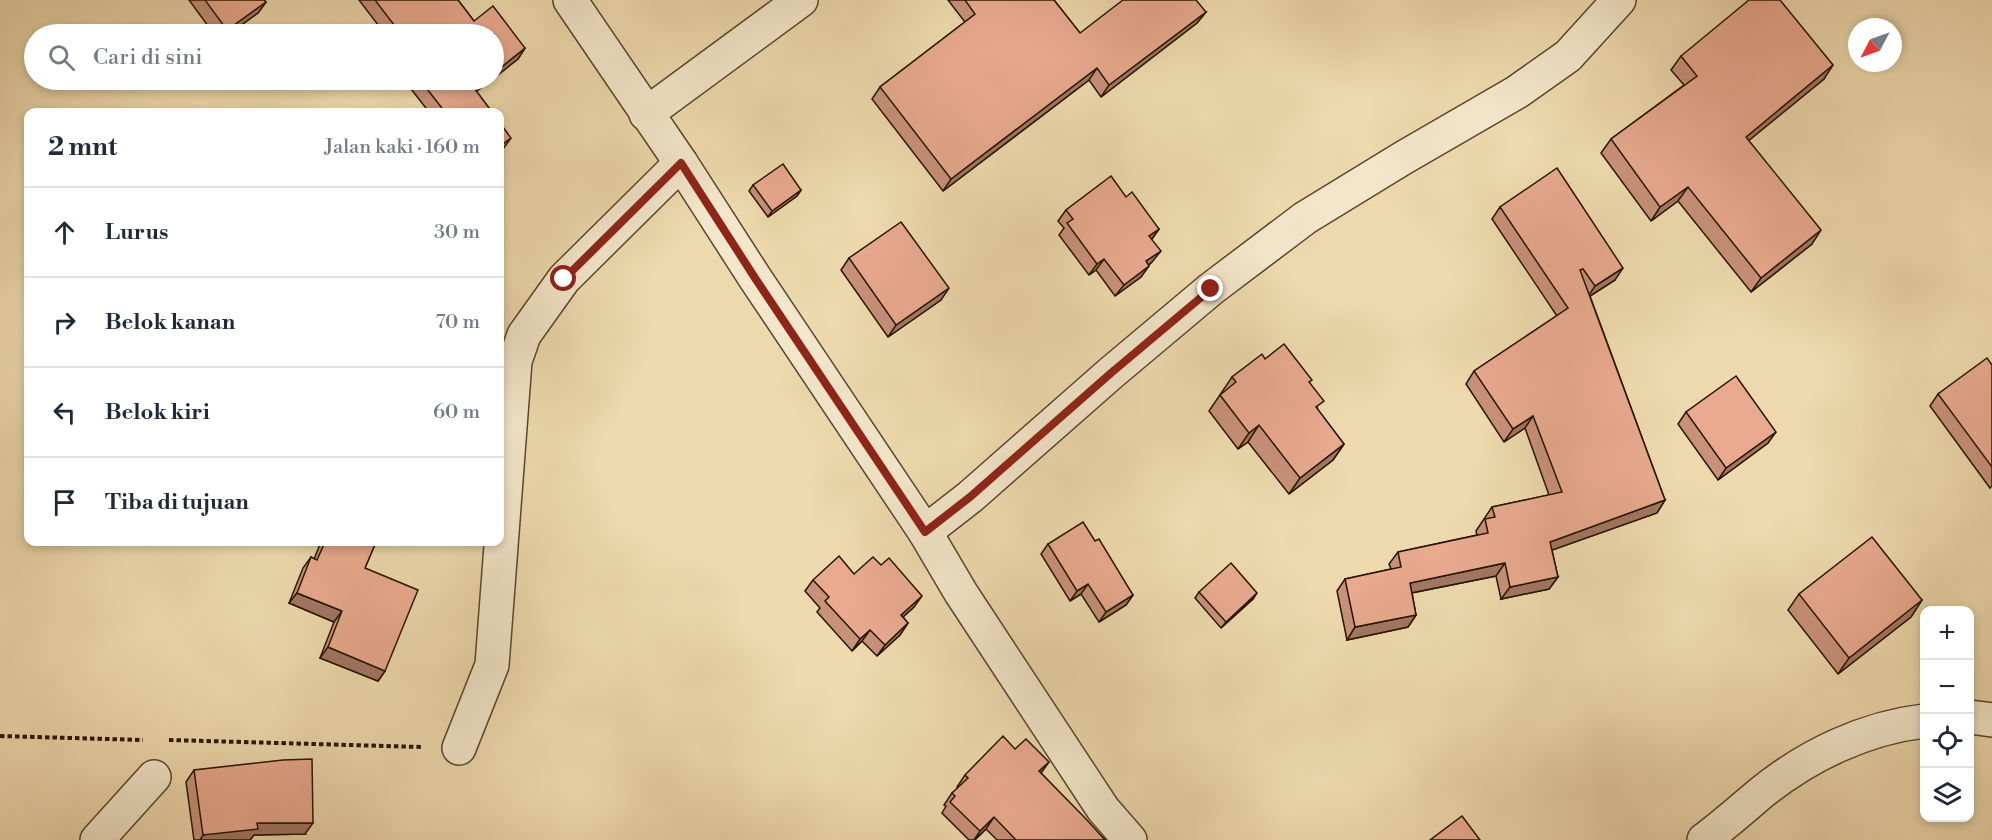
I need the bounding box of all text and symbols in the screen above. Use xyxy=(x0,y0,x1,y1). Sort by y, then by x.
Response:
north arrow xyxy=(1848,18,1902,72)
search box xyxy=(24,24,504,90)
icon: search xyxy=(45,41,78,74)
text: Cari di sini xyxy=(93,44,203,71)
text: 2 mnt xyxy=(48,131,117,163)
text: Jalan kaki · 160 m xyxy=(325,135,480,160)
icon: ahead xyxy=(48,216,81,249)
text: Lurus xyxy=(105,219,168,246)
text: 30 m xyxy=(434,220,480,245)
route start xyxy=(550,265,576,291)
route end xyxy=(1197,275,1223,301)
icon: right xyxy=(48,306,81,339)
text: Belok kanan xyxy=(105,309,235,336)
text: 70 m xyxy=(436,310,480,335)
icon: left xyxy=(48,396,81,429)
text: Belok kiri xyxy=(105,399,210,426)
text: 60 m xyxy=(433,400,480,425)
icon: arrive xyxy=(48,486,81,519)
text: Tiba di tujuan xyxy=(105,489,249,516)
map controls xyxy=(1920,606,1974,822)
button: + xyxy=(1920,606,1974,660)
button: − xyxy=(1920,660,1974,714)
button: locate xyxy=(1920,714,1974,768)
button: layers xyxy=(1920,768,1974,822)

